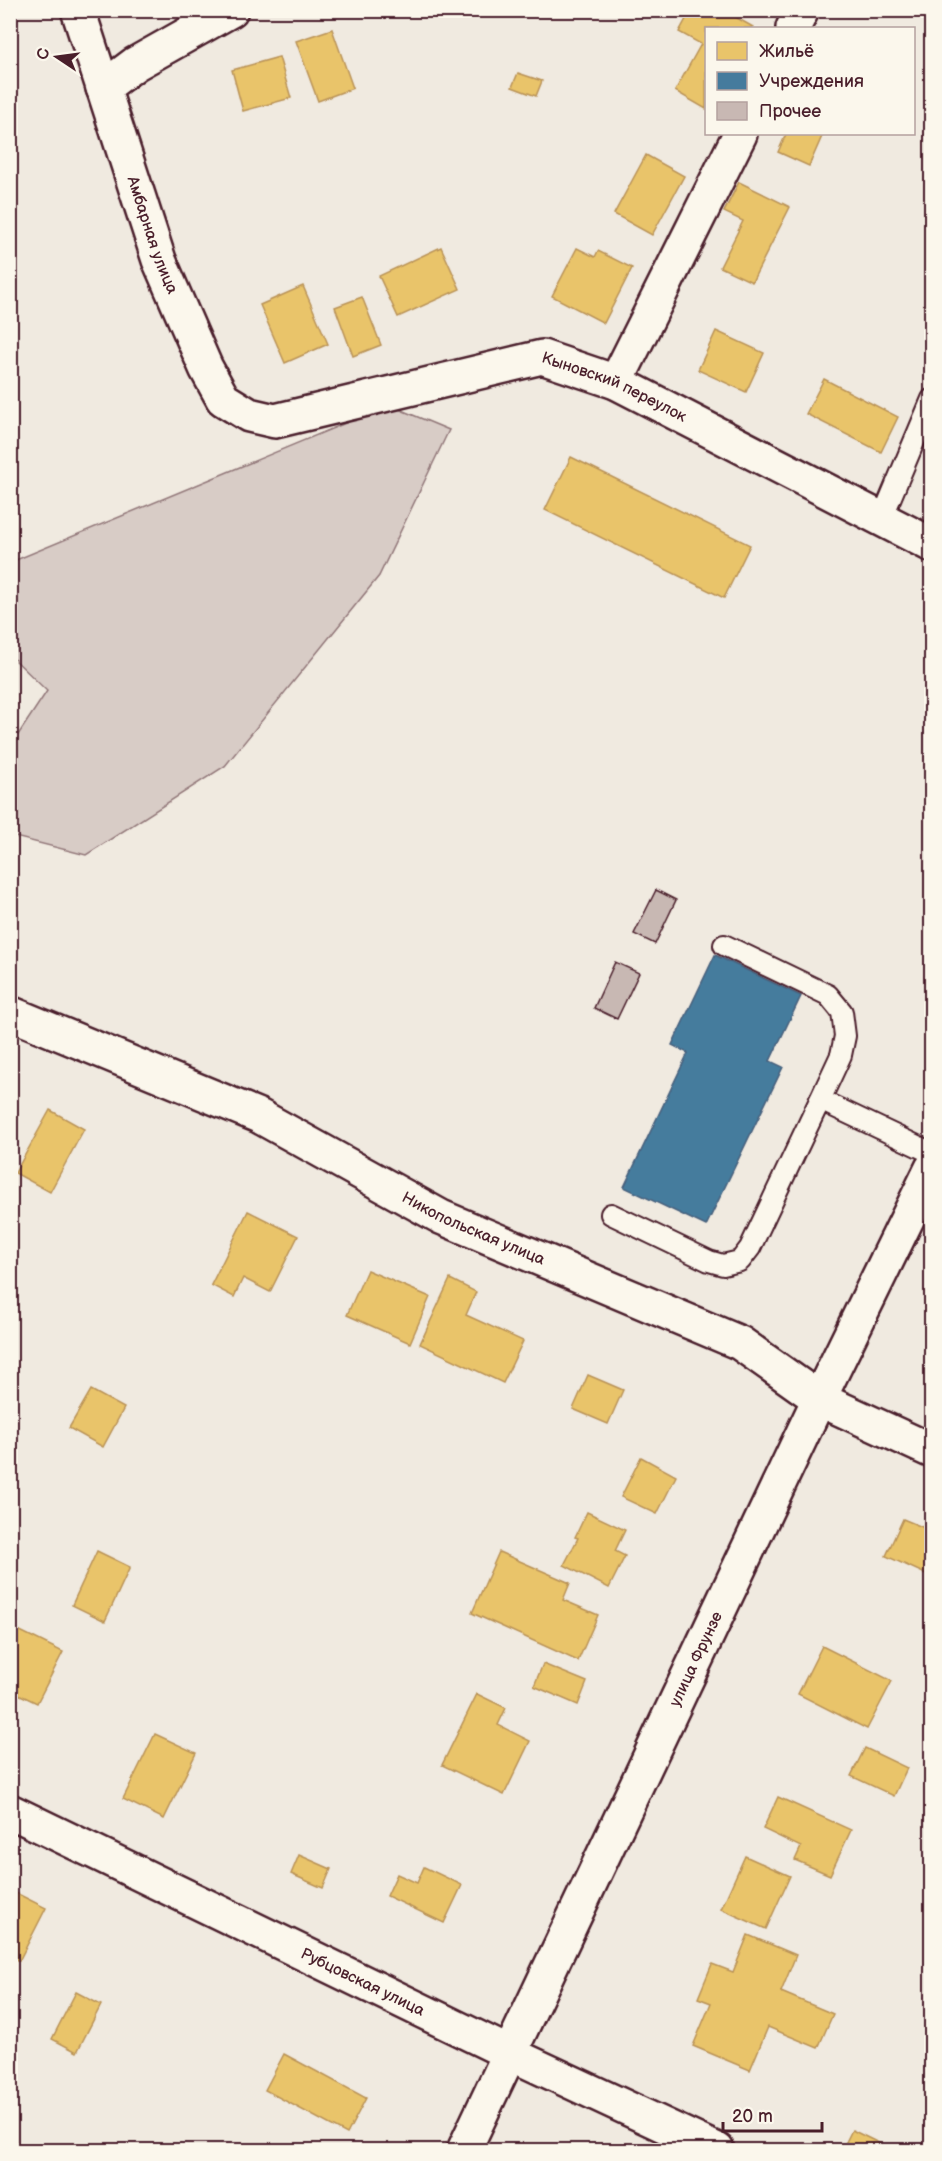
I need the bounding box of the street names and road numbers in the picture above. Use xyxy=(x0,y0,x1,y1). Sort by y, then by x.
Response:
street label: Амбарная улица xyxy=(123,173,182,297)
street label: Кыновский переулок xyxy=(539,348,690,426)
street label: Никопольская улица xyxy=(399,1188,548,1269)
street label: улица Фрунзе xyxy=(665,1608,727,1710)
street label: Рубцовская улица xyxy=(298,1944,428,2020)

